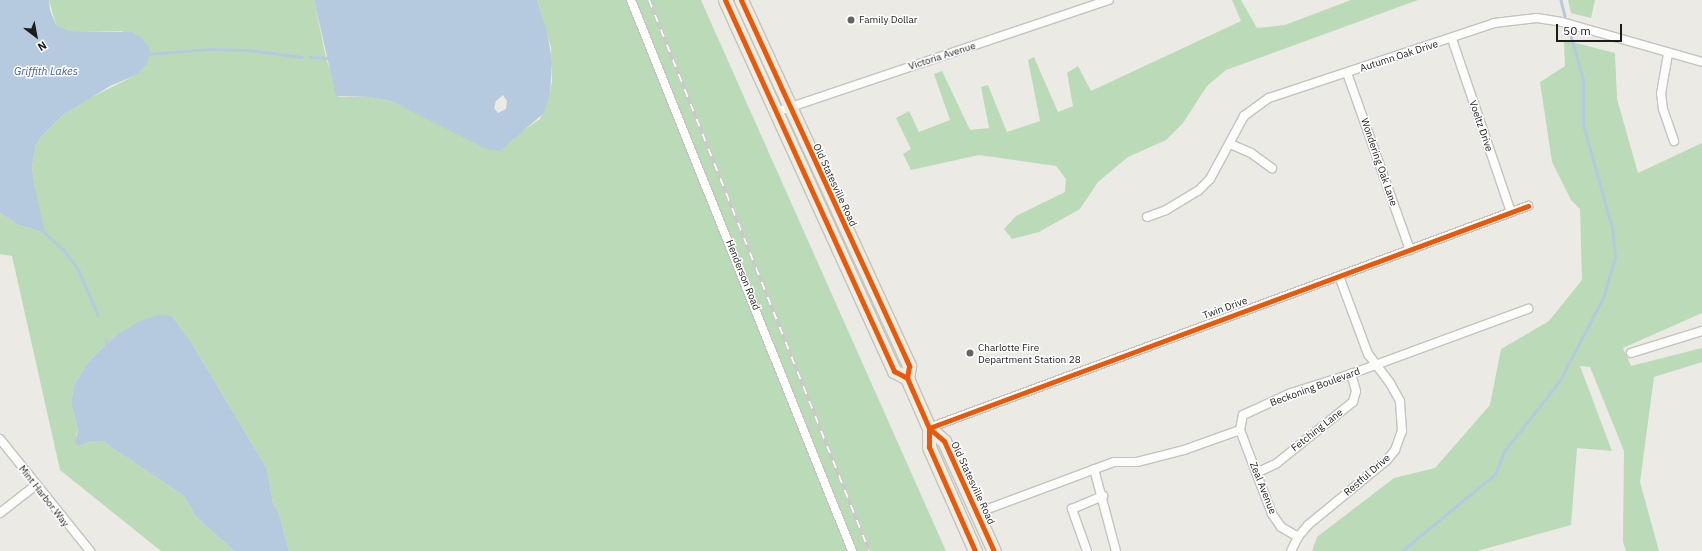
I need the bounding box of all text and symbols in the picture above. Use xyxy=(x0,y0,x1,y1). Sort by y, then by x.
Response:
place label: Family Dollar xyxy=(859,14,917,26)
marker: Family Dollar xyxy=(846,15,856,25)
north arrow xyxy=(16,16,56,56)
scale bar xyxy=(1558,16,1624,42)
text: 50 m xyxy=(1563,23,1591,38)
text: N xyxy=(35,38,49,54)
street label: Autumn Oak Drive xyxy=(1358,38,1440,74)
street label: Victoria Avenue xyxy=(907,39,977,73)
water label: Griffith Lakes xyxy=(14,64,78,78)
street label: Voeltz Drive xyxy=(1467,99,1495,153)
street label: Wondering Oak Lane xyxy=(1358,116,1400,208)
street label: Old Statesville Road xyxy=(811,142,859,228)
street label: Henderson Road xyxy=(723,238,763,312)
street label: Twin Drive xyxy=(1201,294,1249,322)
place label: Charlotte Fire Department Station 28 xyxy=(978,341,1081,364)
marker: Charlotte Fire Department Station 28 xyxy=(965,348,975,358)
street label: Beckoning Boulevard xyxy=(1268,365,1362,409)
street label: Fetching Lane xyxy=(1289,406,1345,454)
street label: Old Statesville Road xyxy=(949,440,997,526)
street label: Restful Drive xyxy=(1341,452,1393,498)
street label: Zeal Avenue xyxy=(1247,460,1279,516)
street label: Mint Harbor Way xyxy=(16,463,72,529)

